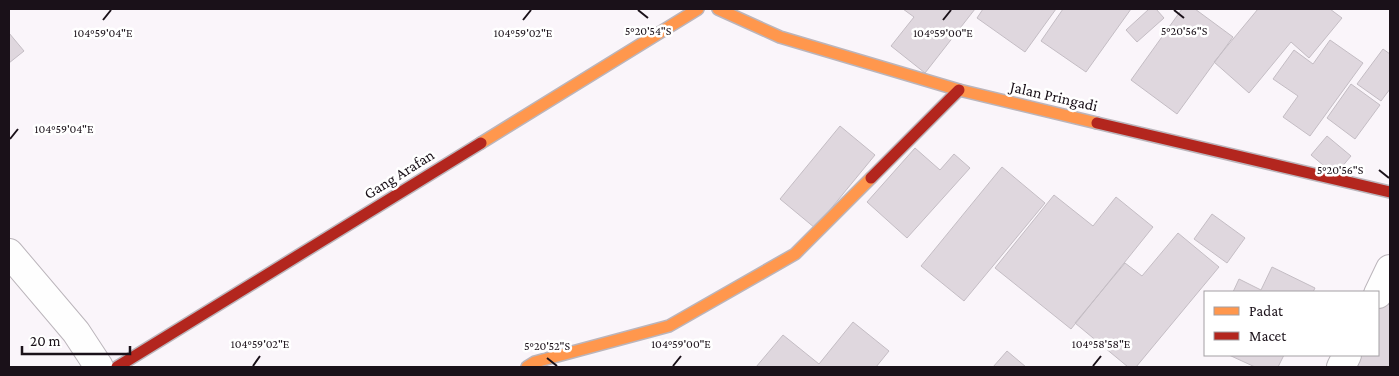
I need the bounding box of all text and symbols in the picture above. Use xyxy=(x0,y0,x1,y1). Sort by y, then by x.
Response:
text: 5°20'54"S xyxy=(625,24,672,38)
text: 5°20'56"S xyxy=(1161,24,1208,38)
text: 104°59'04"E xyxy=(74,26,133,40)
text: 104°59'02"E xyxy=(494,26,553,40)
text: 104°59'00"E xyxy=(913,26,973,40)
street label: Jalan Pringadi xyxy=(1006,77,1100,115)
text: 104°59'04"E xyxy=(35,122,94,136)
street label: Gang Arafan xyxy=(361,146,438,203)
text: 5°20'56"S xyxy=(1317,163,1364,177)
legend xyxy=(1204,291,1379,356)
text: Padat xyxy=(1249,303,1284,319)
scale bar xyxy=(22,324,130,356)
text: Macet xyxy=(1249,328,1287,344)
text: 20 m xyxy=(30,333,61,349)
text: 104°59'02"E xyxy=(231,337,290,351)
text: 104°59'00"E xyxy=(651,337,711,351)
text: 104°58'58"E xyxy=(1072,337,1131,351)
text: 5°20'52"S xyxy=(524,339,570,353)

